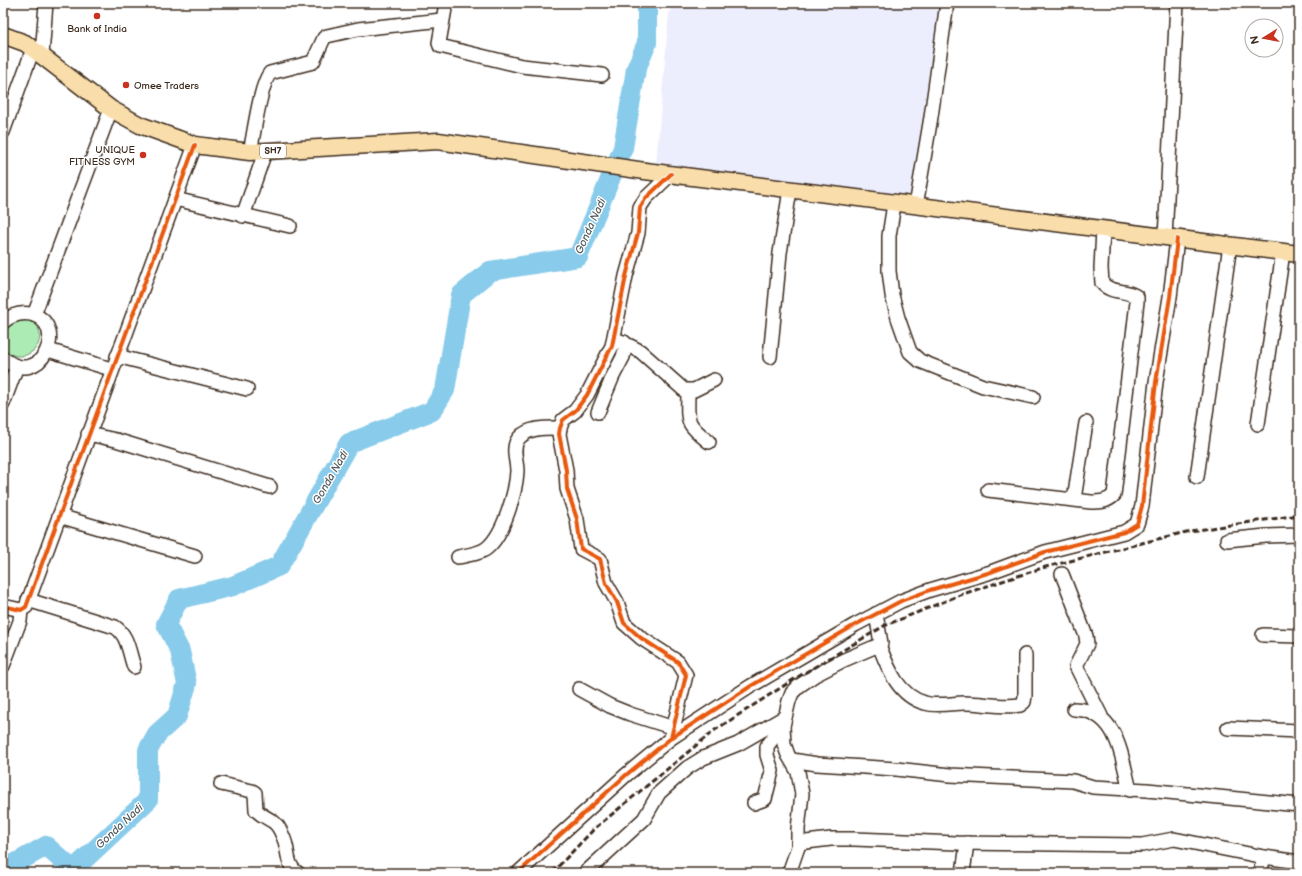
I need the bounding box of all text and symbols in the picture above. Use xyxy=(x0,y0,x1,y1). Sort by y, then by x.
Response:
marker: Bank of India xyxy=(92,11,102,21)
north arrow xyxy=(1244,18,1284,58)
place label: Bank of India xyxy=(67,23,127,35)
text: N xyxy=(1248,35,1262,45)
marker: Omee Traders xyxy=(121,80,131,90)
place label: Omee Traders xyxy=(134,80,199,92)
place label: UNIQUE FITNESS GYM xyxy=(69,144,135,168)
road number: SH7 xyxy=(260,144,286,158)
marker: UNIQUE FITNESS GYM xyxy=(138,150,148,160)
water label: Gonda Nadi xyxy=(572,196,609,256)
water label: Gonda Nadi xyxy=(310,448,351,506)
water label: Gonda Nadi xyxy=(93,801,146,851)

